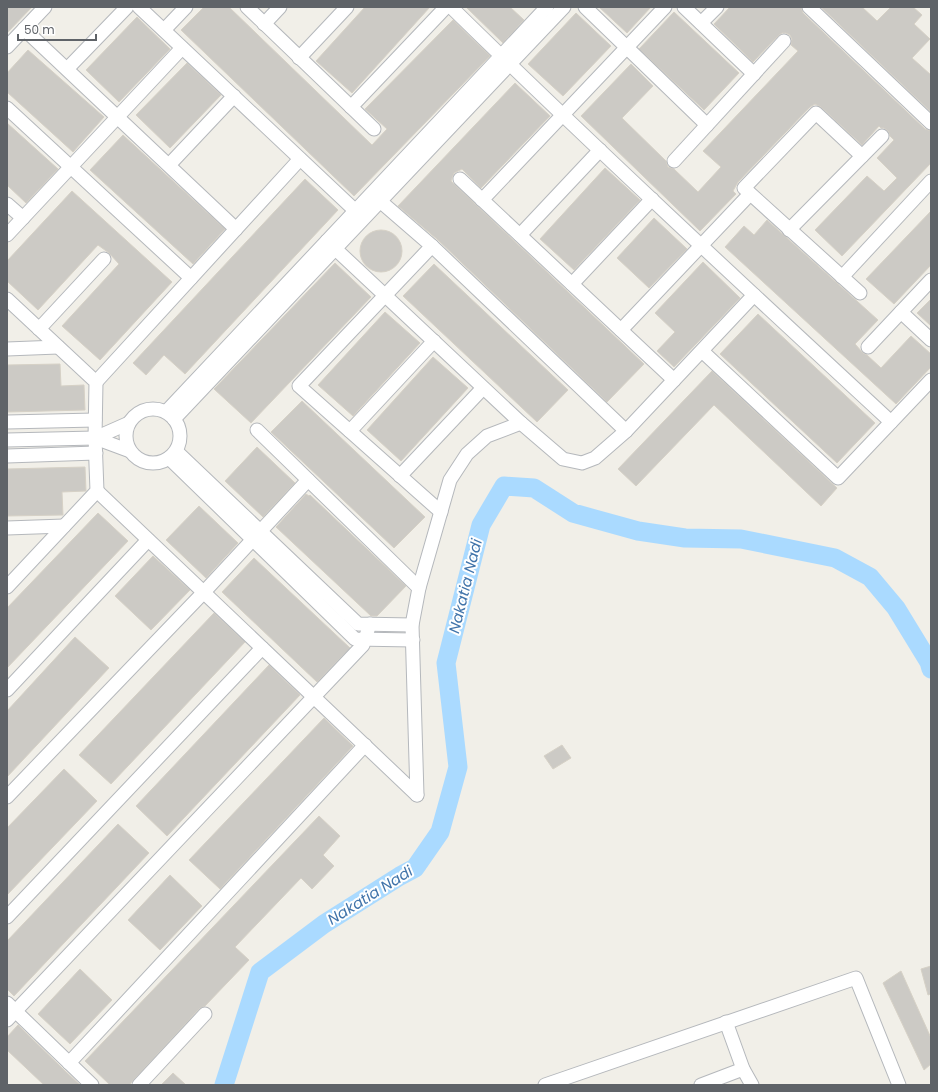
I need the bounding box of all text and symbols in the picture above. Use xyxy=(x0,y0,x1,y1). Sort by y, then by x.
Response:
scale bar xyxy=(18,16,96,42)
text: 50 m xyxy=(24,21,55,38)
water label: Nakatia Nadi xyxy=(443,536,487,636)
water label: Nakatia Nadi xyxy=(323,860,417,930)

